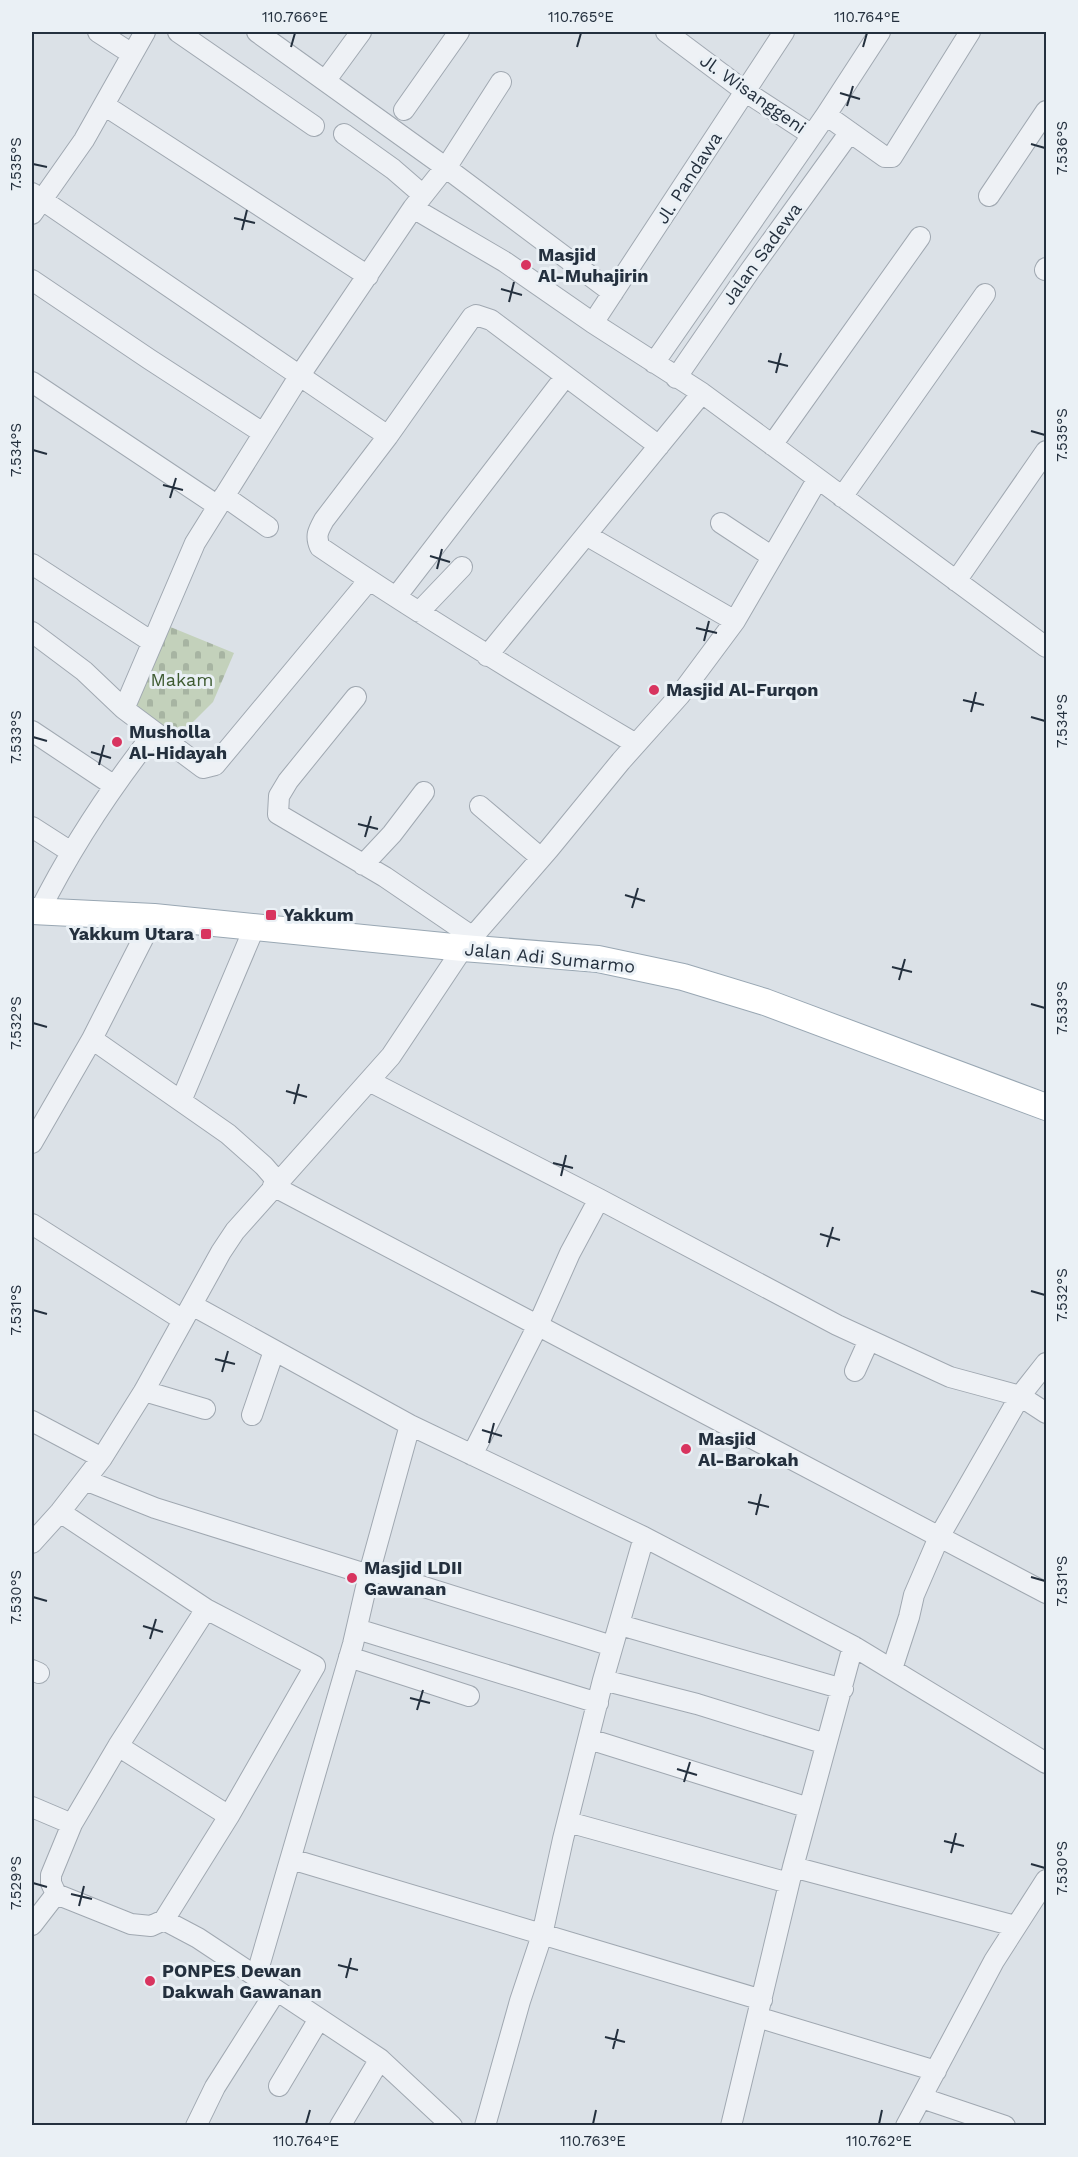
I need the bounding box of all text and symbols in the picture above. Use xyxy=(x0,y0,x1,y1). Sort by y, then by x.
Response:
text: 110.766°E xyxy=(262,8,328,26)
text: 110.765°E xyxy=(548,8,614,26)
text: 110.764°E xyxy=(834,8,900,26)
street label: Jl. Wisanggeni xyxy=(696,49,810,138)
text: 7.536°S xyxy=(1053,121,1071,175)
street label: Jl. Pandawa xyxy=(651,128,726,228)
text: 7.535°S xyxy=(7,137,25,191)
street label: Jalan Sadewa xyxy=(718,199,806,309)
place label: Masjid Al-Muhajirin xyxy=(538,244,649,286)
marker: Masjid Al-Muhajirin xyxy=(519,258,533,272)
text: 7.535°S xyxy=(1053,408,1071,462)
text: 7.534°S xyxy=(7,423,25,477)
park label: Makam xyxy=(151,669,213,690)
place label: Masjid Al-Furqon xyxy=(666,679,818,700)
marker: Masjid Al-Furqon xyxy=(647,683,661,697)
text: 7.534°S xyxy=(1053,694,1071,748)
text: 7.533°S xyxy=(7,710,25,764)
place label: Musholla Al-Hidayah xyxy=(129,721,227,763)
marker: Musholla Al-Hidayah xyxy=(110,735,124,749)
place label: Yakkum xyxy=(283,904,354,925)
marker: Yakkum xyxy=(264,908,278,922)
place label: Yakkum Utara xyxy=(69,923,195,944)
marker: Yakkum Utara xyxy=(199,927,213,941)
street label: Jalan Adi Sumarmo xyxy=(464,938,636,977)
text: 7.533°S xyxy=(1053,981,1071,1035)
text: 7.532°S xyxy=(7,996,25,1050)
text: 7.532°S xyxy=(1053,1268,1071,1322)
text: 7.531°S xyxy=(7,1285,25,1335)
place label: Masjid Al-Barokah xyxy=(698,1428,799,1470)
marker: Masjid Al-Barokah xyxy=(679,1442,693,1456)
text: 7.531°S xyxy=(1053,1556,1071,1606)
place label: Masjid LDII Gawanan xyxy=(364,1557,462,1599)
text: 7.530°S xyxy=(7,1570,25,1624)
marker: Masjid LDII Gawanan xyxy=(345,1571,359,1585)
text: 7.530°S xyxy=(1053,1841,1071,1895)
text: 7.529°S xyxy=(7,1856,25,1910)
place label: PONPES Dewan Dakwah Gawanan xyxy=(162,1960,322,2002)
marker: PONPES Dewan Dakwah Gawanan xyxy=(143,1974,157,1988)
text: 110.764°E xyxy=(273,2132,339,2150)
text: 110.763°E xyxy=(560,2132,626,2150)
text: 110.762°E xyxy=(846,2132,912,2150)

